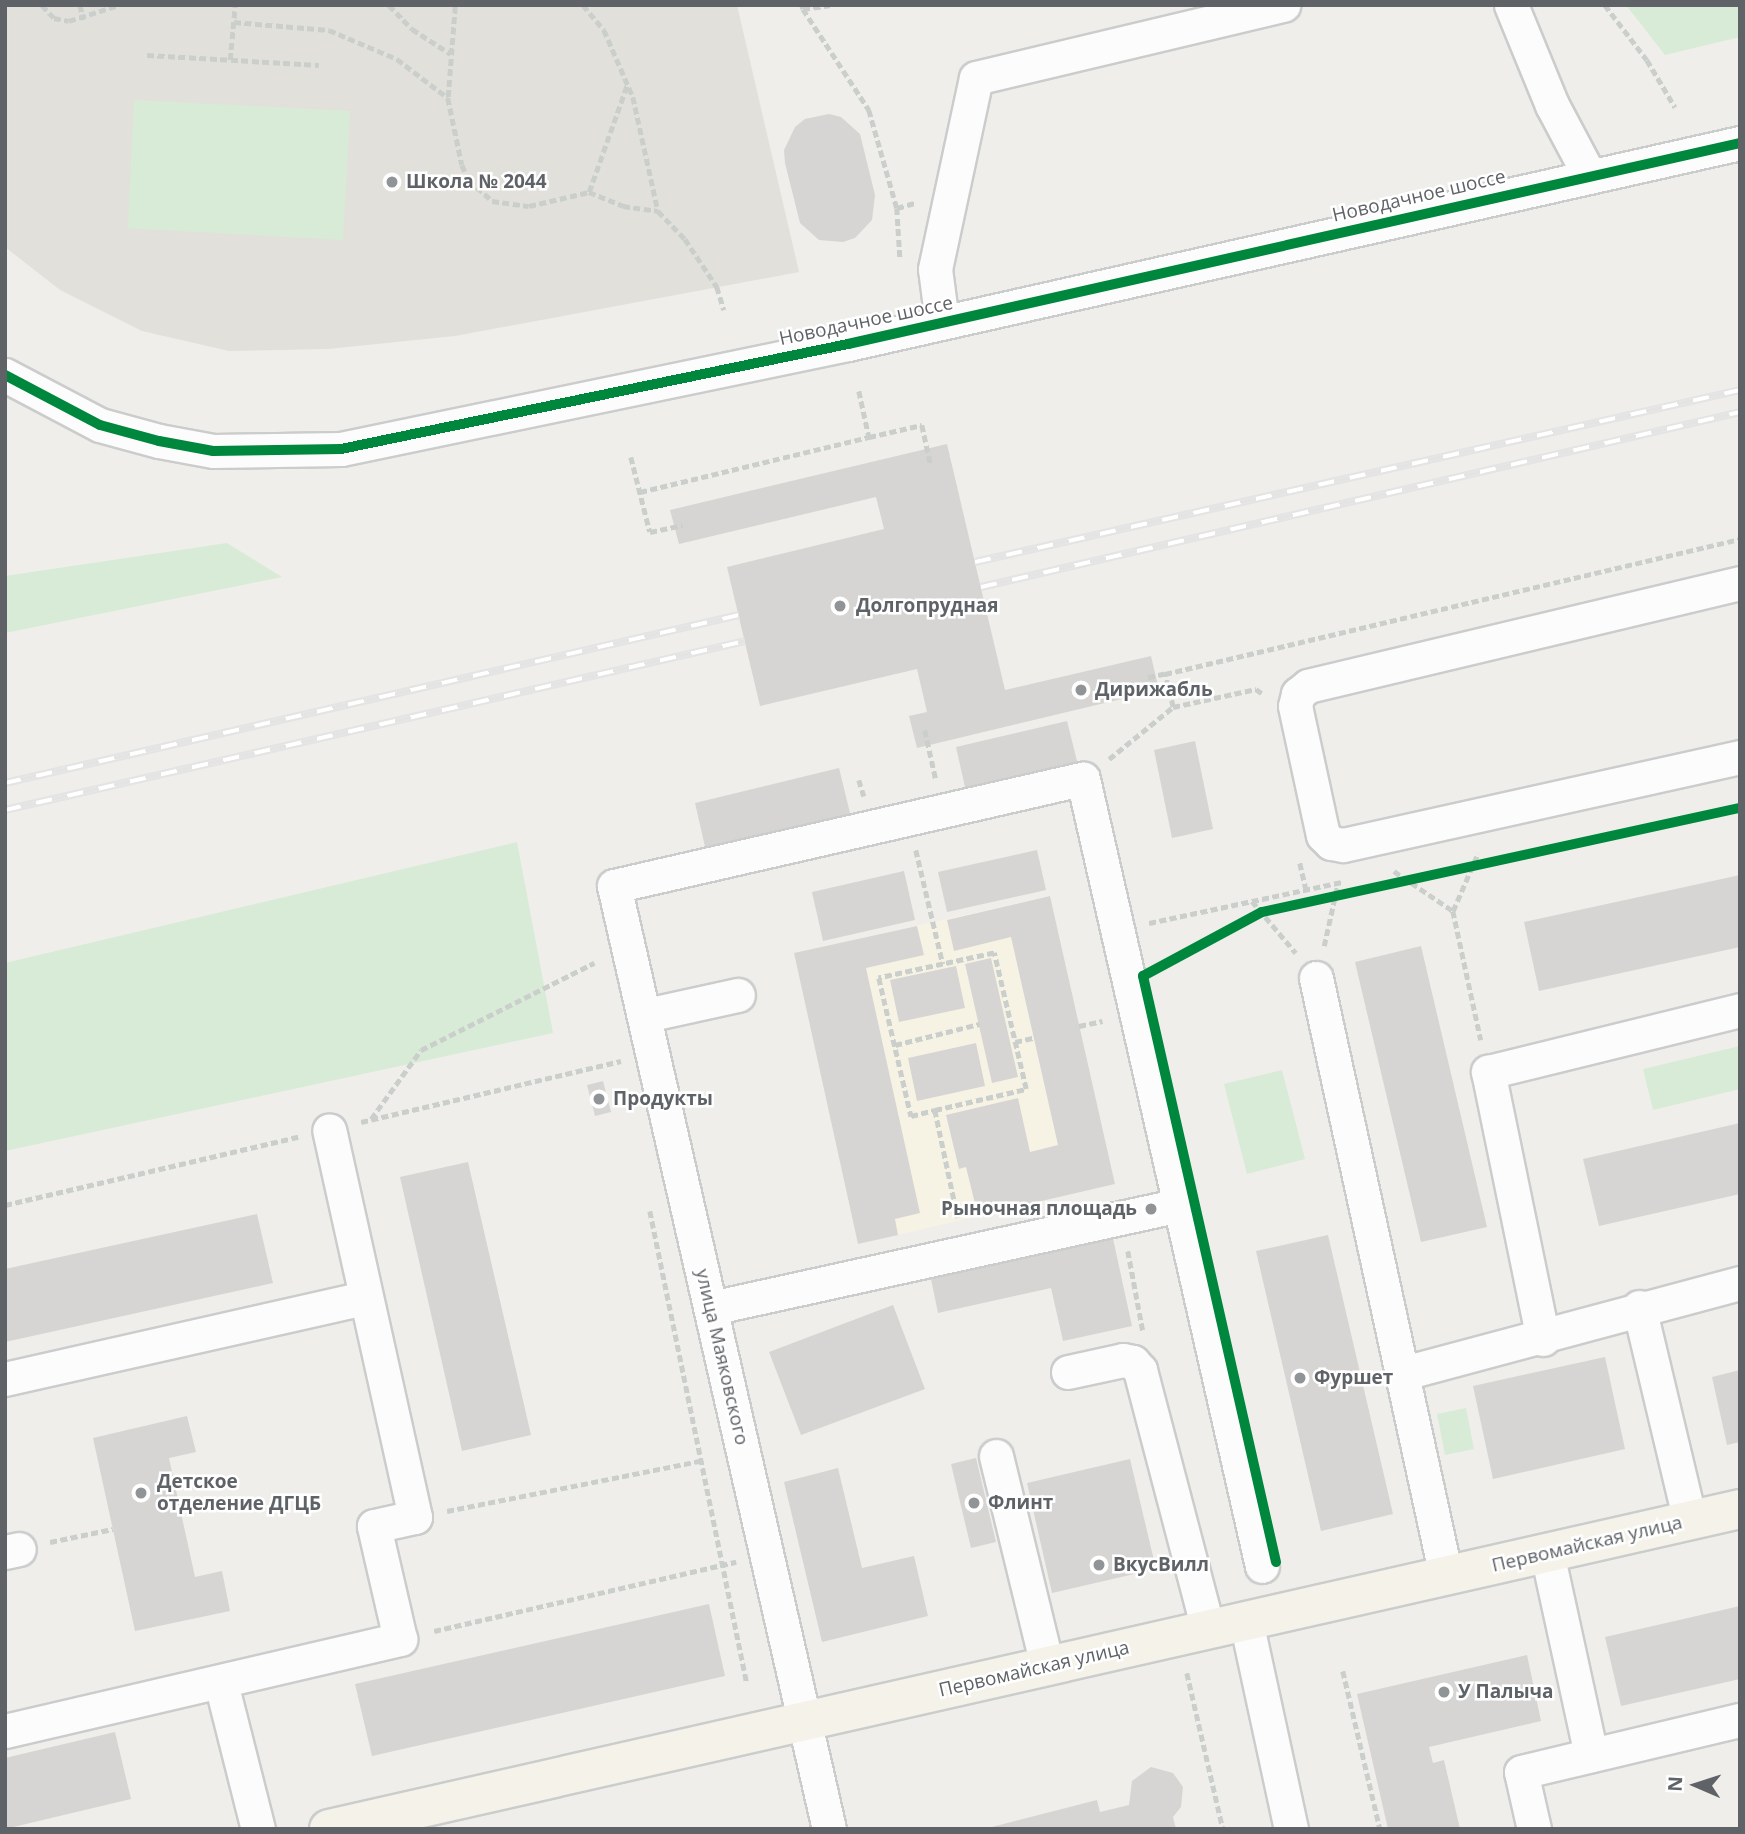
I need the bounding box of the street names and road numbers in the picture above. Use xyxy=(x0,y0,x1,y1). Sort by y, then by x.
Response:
street label: Новодачное шоссе xyxy=(1330,165,1508,227)
street label: Новодачное шоссе xyxy=(777,291,955,351)
street label: улица Маяковского xyxy=(691,1267,753,1447)
street label: Первомайская улица xyxy=(1489,1511,1685,1577)
street label: Первомайская улица xyxy=(936,1636,1132,1702)

